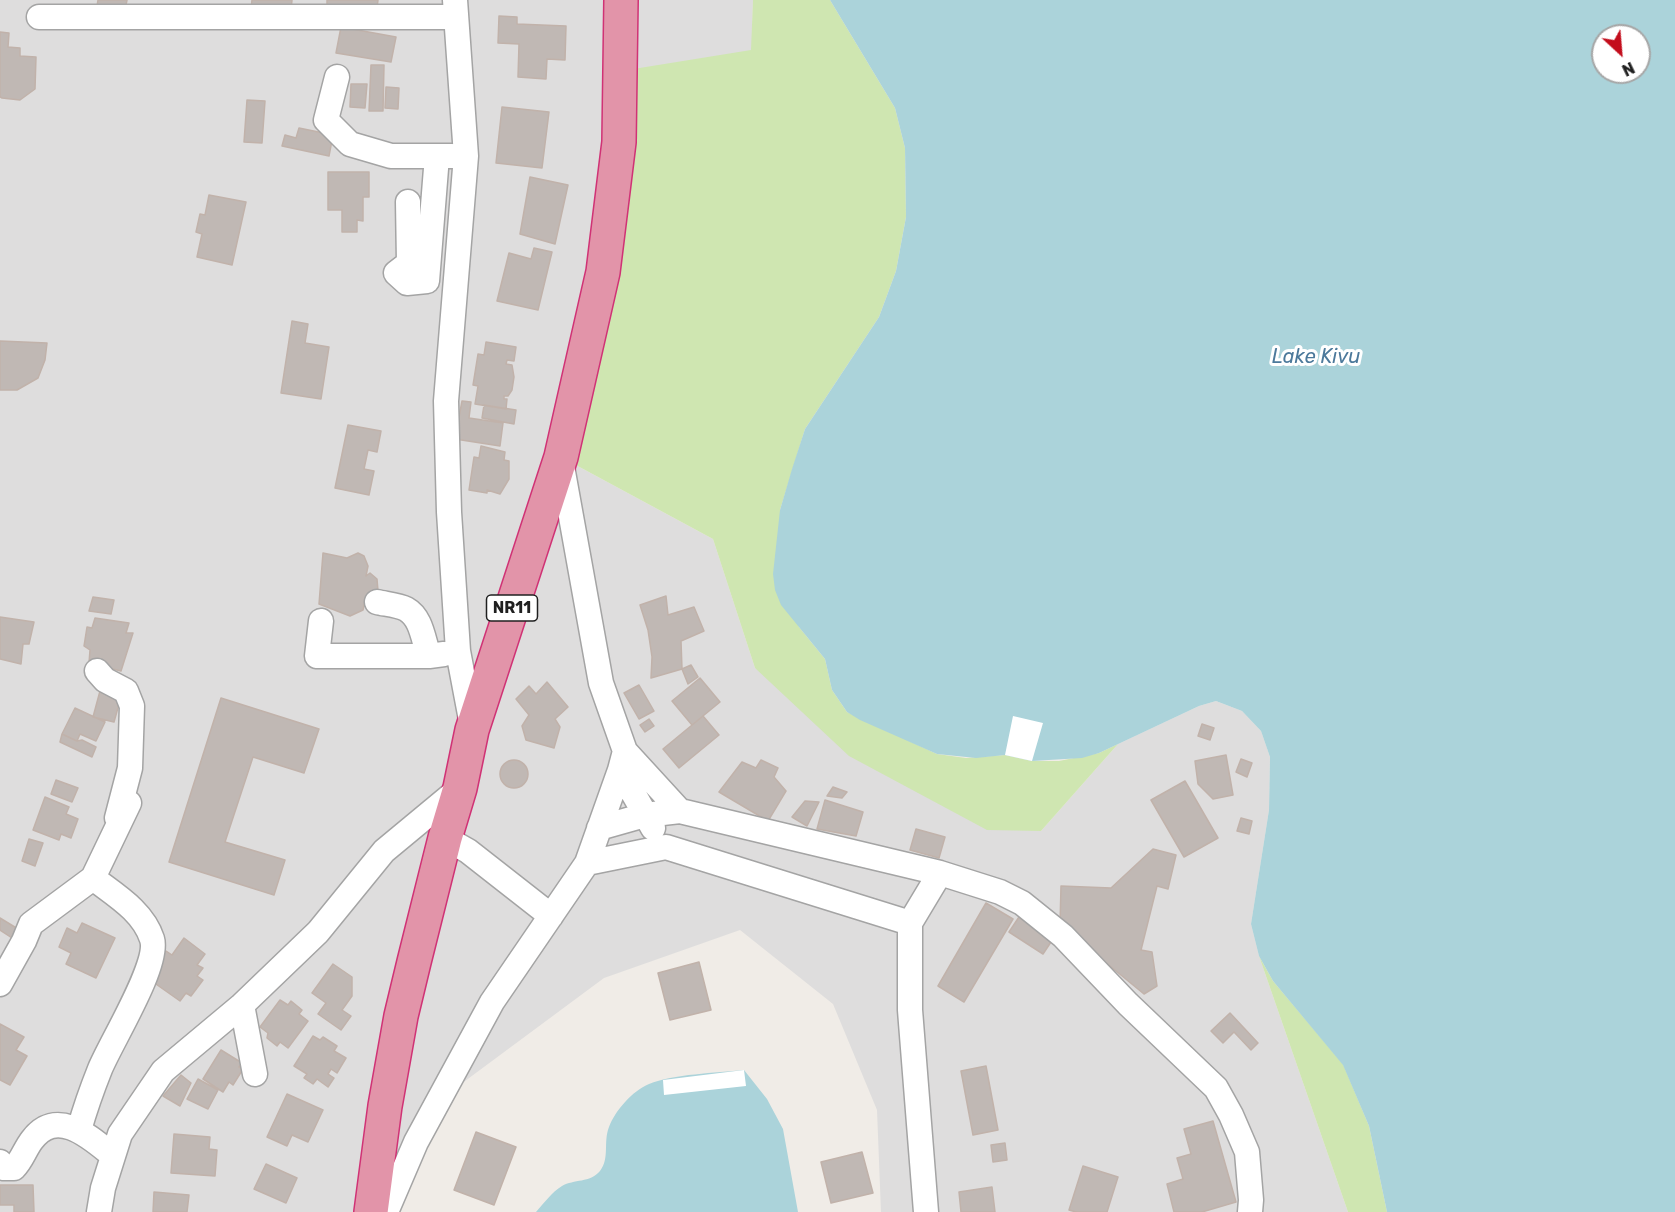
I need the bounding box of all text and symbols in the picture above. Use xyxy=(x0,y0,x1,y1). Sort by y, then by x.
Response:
north arrow xyxy=(1591,24,1651,84)
text: N xyxy=(1619,58,1638,80)
water label: Lake Kivu xyxy=(1272,345,1360,369)
road number: NR11 xyxy=(486,595,538,621)

